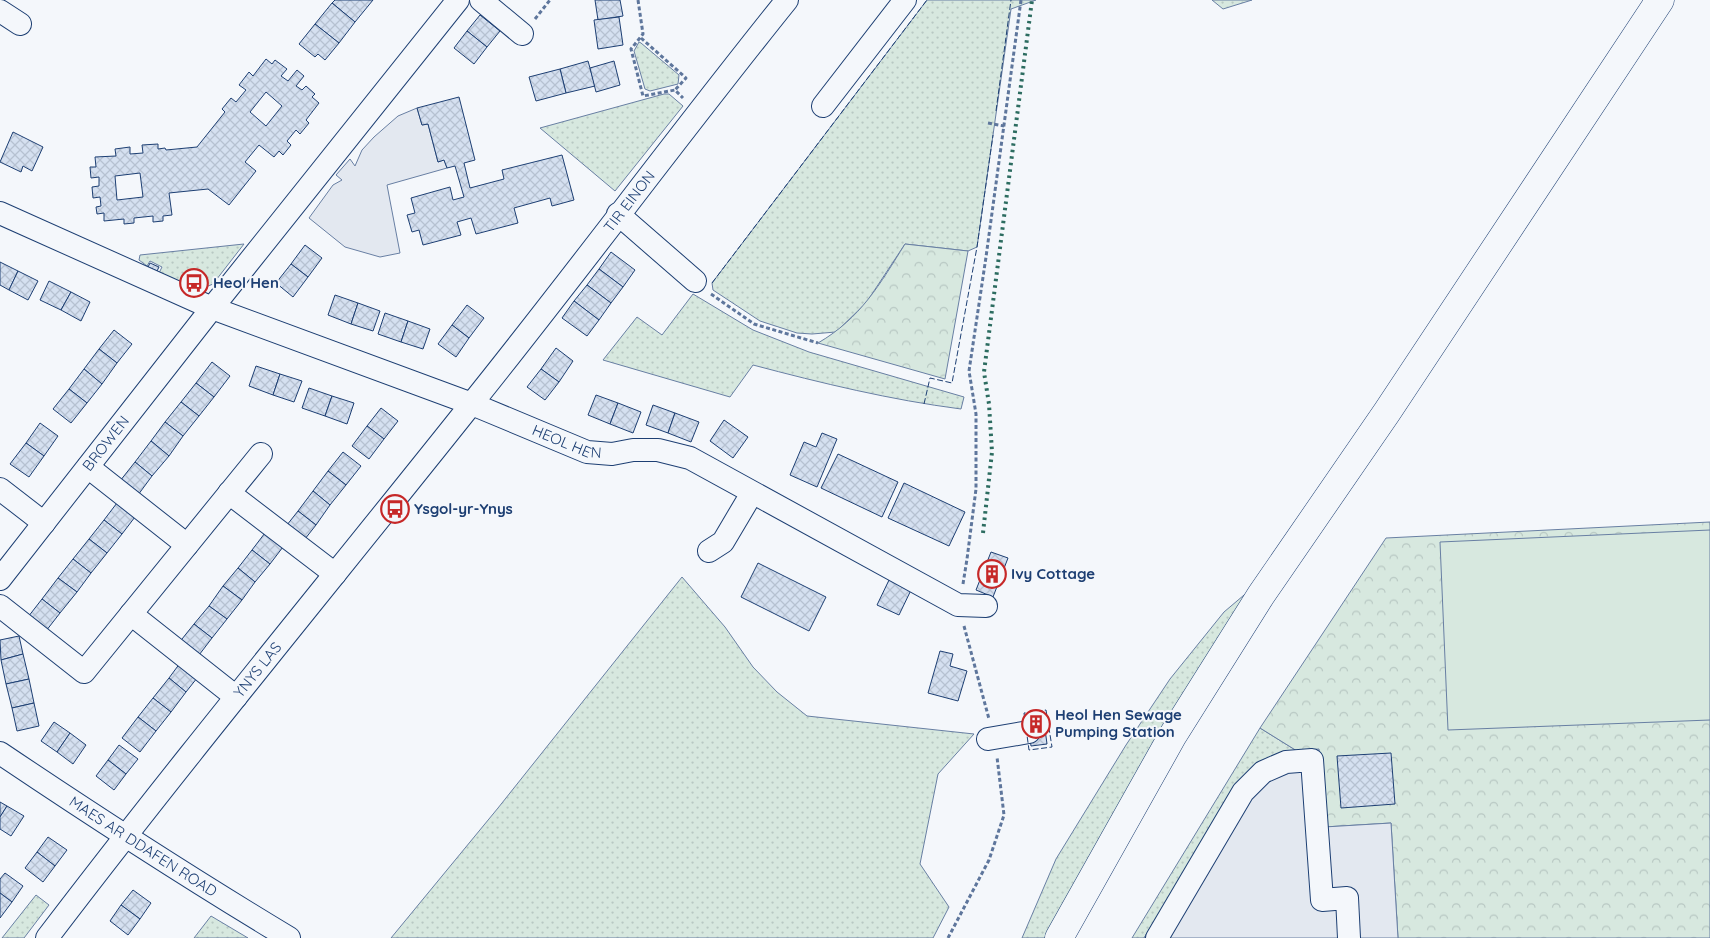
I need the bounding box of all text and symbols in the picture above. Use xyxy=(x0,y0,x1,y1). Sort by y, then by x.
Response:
street label: TIR EINON xyxy=(599,167,659,236)
bus stop icon: Heol Hen xyxy=(179,268,209,298)
place label: Heol Hen xyxy=(213,273,279,292)
street label: BROWEN xyxy=(78,412,133,475)
street label: HEOL HEN xyxy=(529,420,602,462)
bus stop icon: Ysgol-yr-Ynys xyxy=(380,494,410,524)
place label: Ysgol-yr-Ynys xyxy=(414,499,513,518)
building icon: Ivy Cottage xyxy=(977,559,1007,589)
place label: Ivy Cottage xyxy=(1011,564,1095,583)
street label: YNYS LAS xyxy=(229,638,285,701)
place label: Heol Hen Sewage Pumping Station xyxy=(1055,705,1182,741)
building icon: Heol Hen Sewage Pumping Station xyxy=(1021,709,1051,739)
street label: MAES AR DDAFEN ROAD xyxy=(66,792,221,901)

